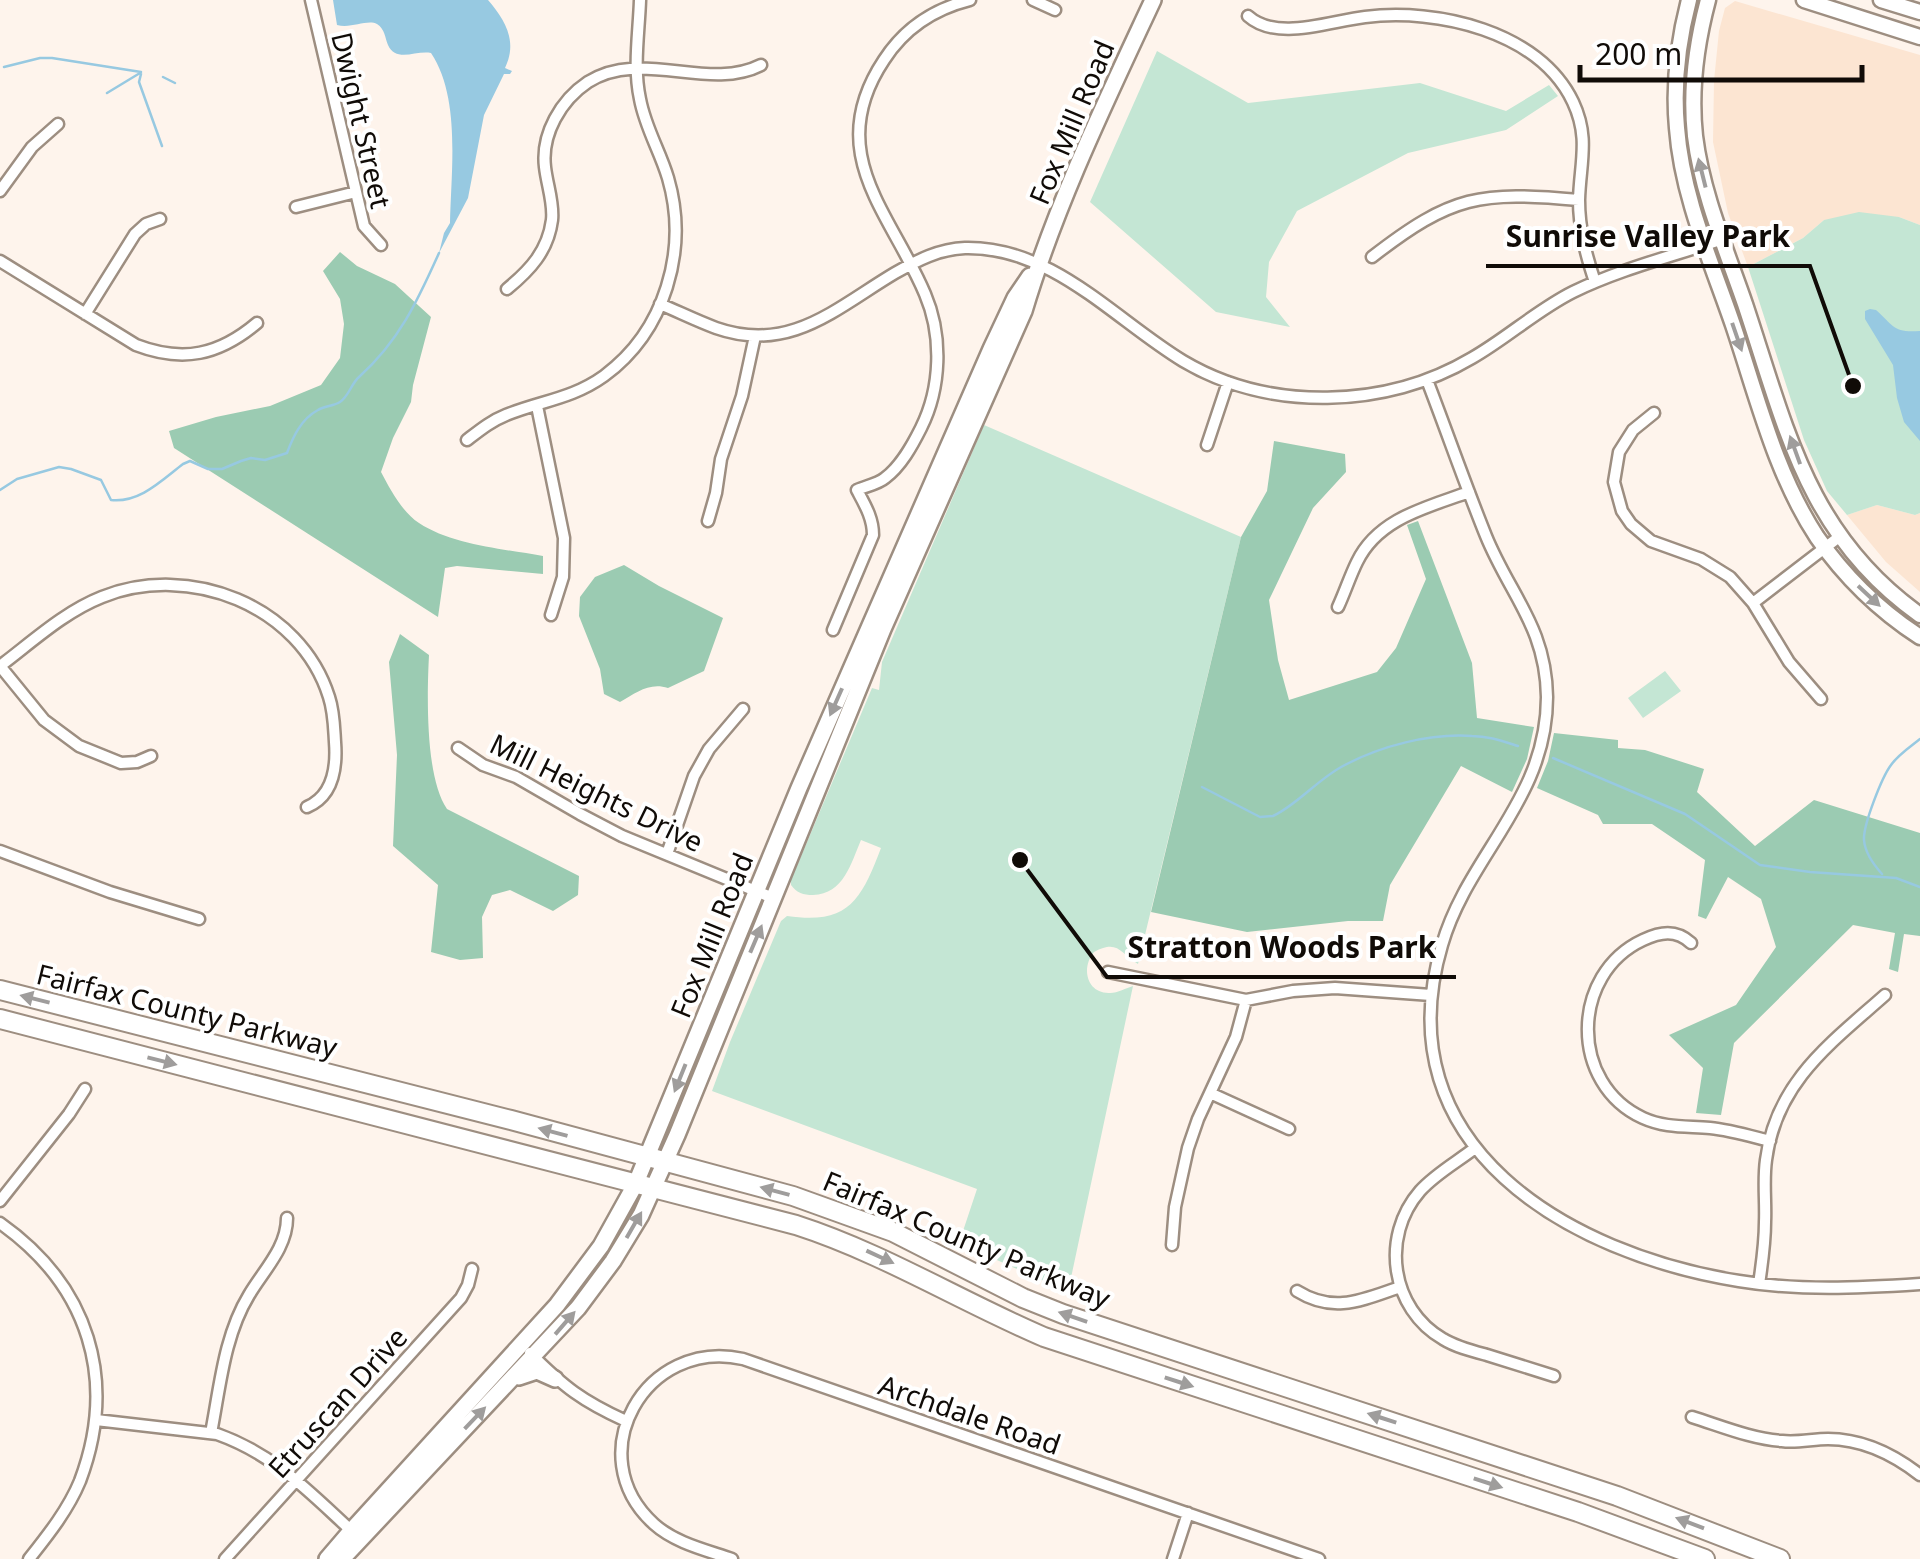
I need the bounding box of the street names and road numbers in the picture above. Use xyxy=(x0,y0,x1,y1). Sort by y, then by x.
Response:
street label: Dwight Street xyxy=(323,28,401,212)
street label: Fox Mill Road xyxy=(1019,34,1123,210)
street label: Mill Heights Drive xyxy=(484,724,710,860)
street label: Fox Mill Road xyxy=(661,847,761,1023)
street label: Fairfax County Parkway xyxy=(33,954,342,1066)
street label: Fairfax County Parkway xyxy=(818,1161,1117,1317)
street label: Etruscan Drive xyxy=(259,1318,415,1486)
street label: Archdale Road xyxy=(874,1365,1066,1463)

